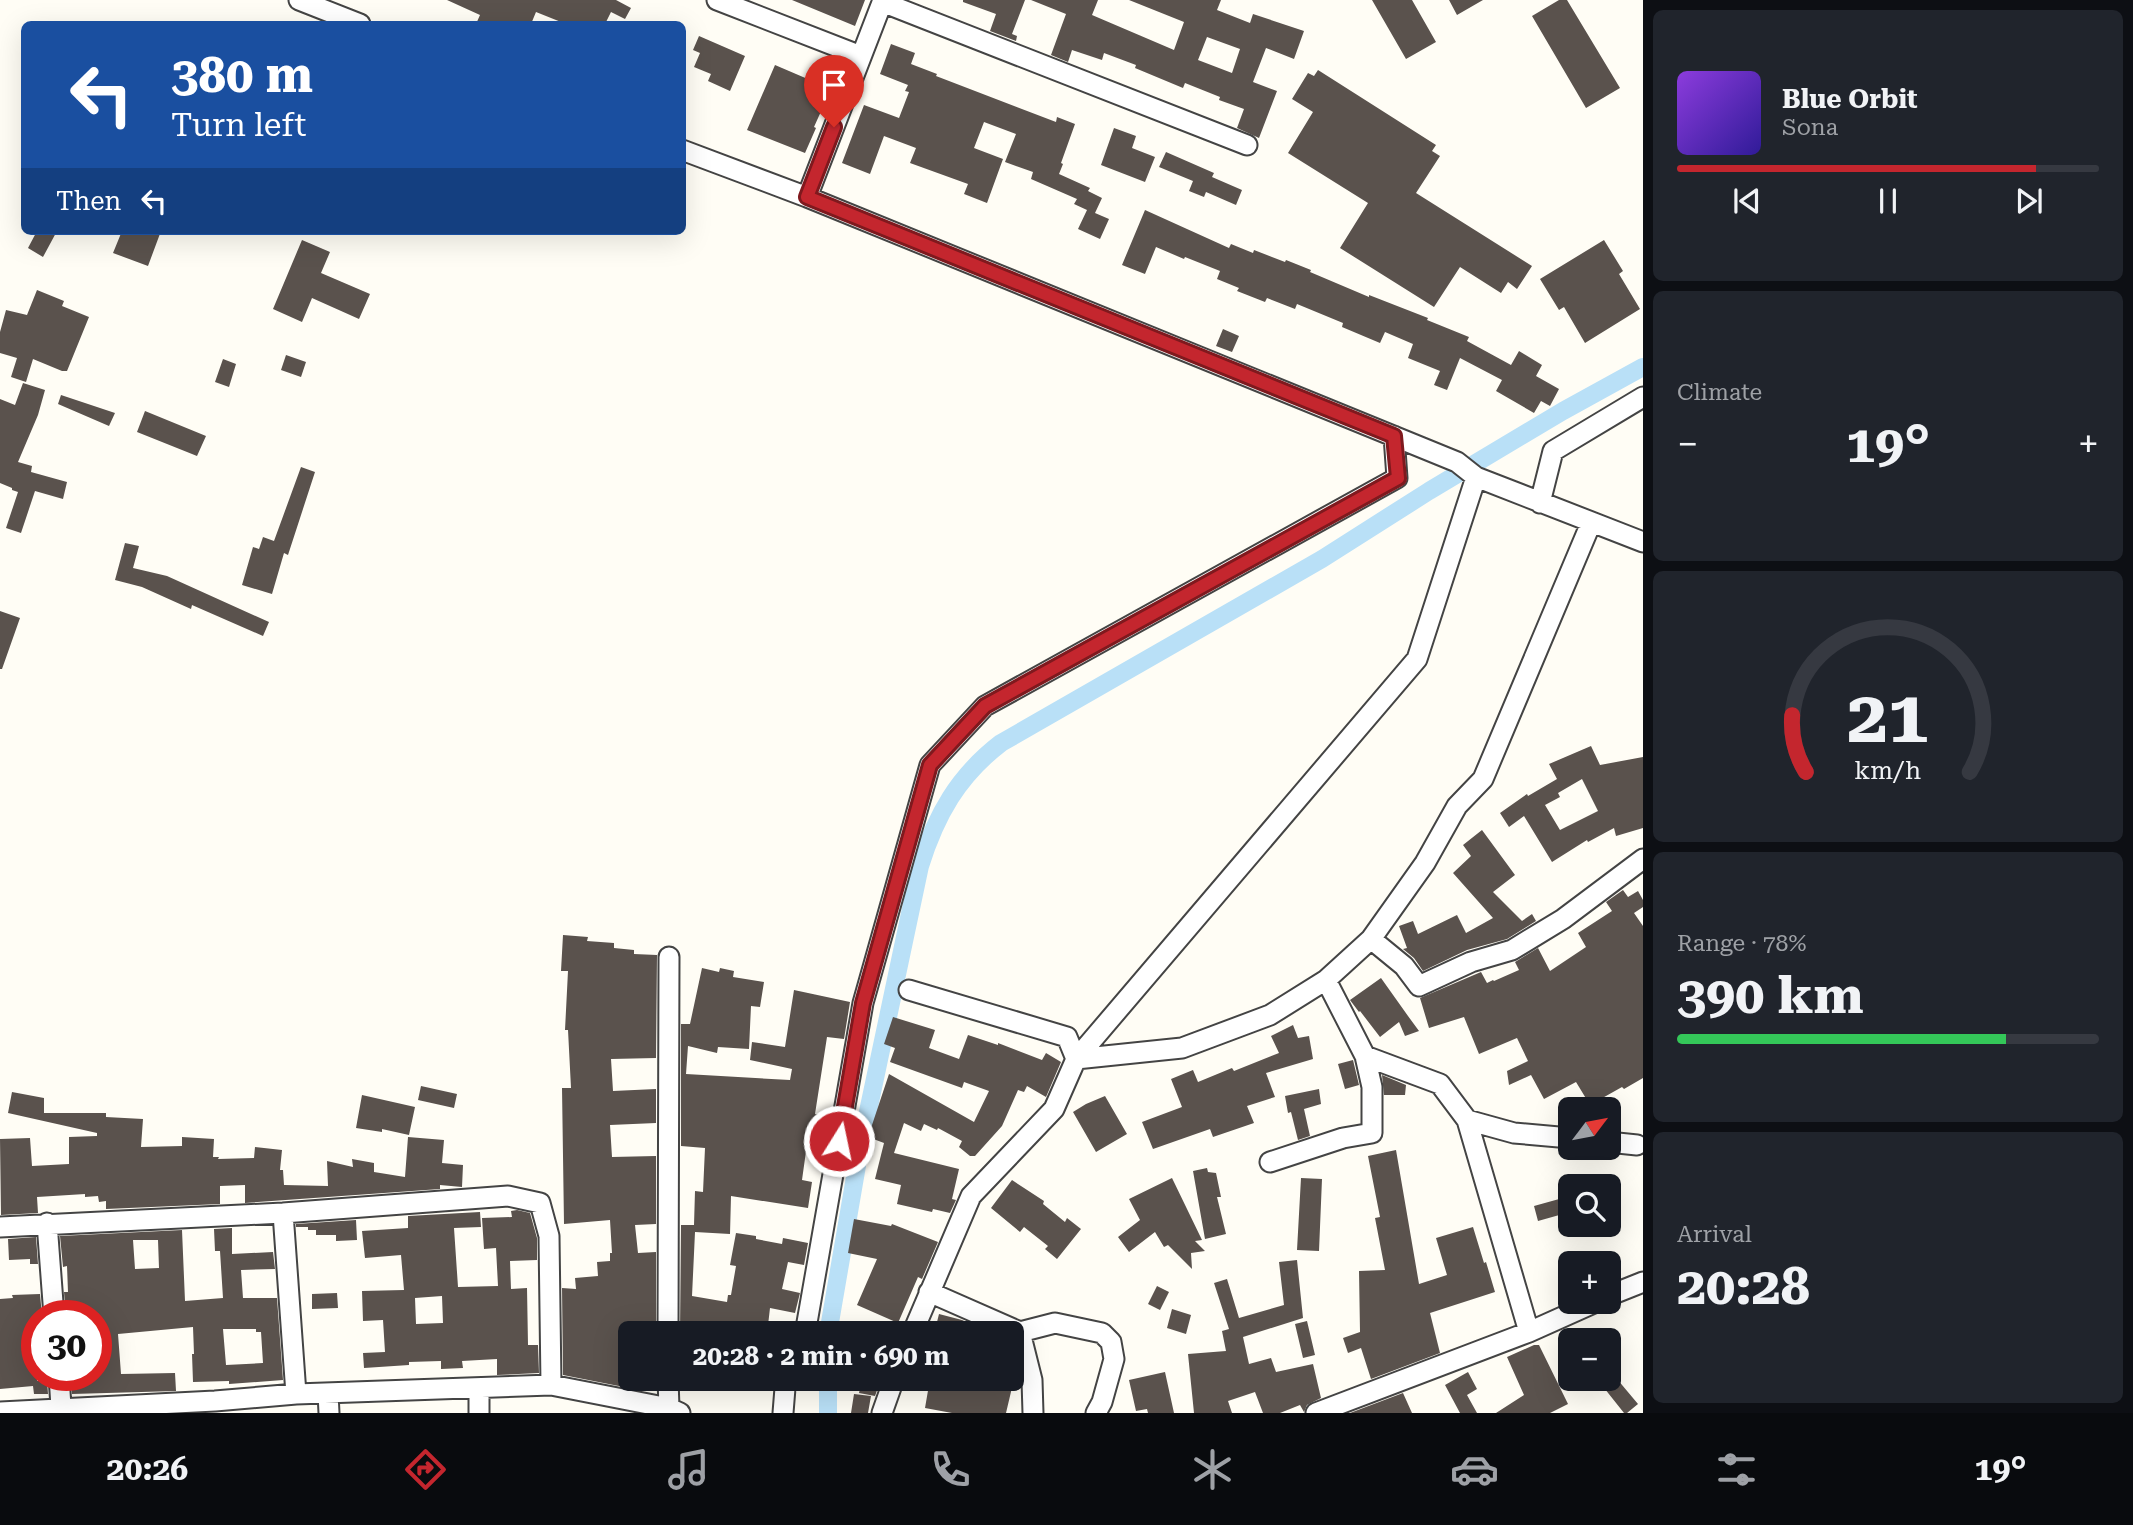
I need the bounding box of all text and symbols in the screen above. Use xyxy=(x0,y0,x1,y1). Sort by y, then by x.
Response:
text: 380 m xyxy=(171,47,313,104)
icon: left xyxy=(56,49,147,140)
pin xyxy=(804,55,864,127)
icon: arrive xyxy=(815,66,853,104)
text: Blue Orbit xyxy=(1782,84,1918,114)
text: Turn left xyxy=(171,106,306,144)
text: Sona xyxy=(1782,114,1838,141)
icon: left xyxy=(135,182,173,220)
icon: previous xyxy=(1728,182,1766,220)
icon: pause xyxy=(1869,182,1907,220)
icon: next xyxy=(2010,182,2048,220)
text: Then xyxy=(56,186,121,216)
text: Climate xyxy=(1677,379,1762,406)
text: 19° xyxy=(1846,414,1930,475)
text: − xyxy=(1677,422,1698,466)
text: + xyxy=(2078,422,2099,466)
text: 21 xyxy=(1847,676,1929,761)
text: km/h xyxy=(1855,756,1921,785)
text: Range · 78% xyxy=(1677,930,1806,957)
text: 390 km xyxy=(1677,965,1864,1026)
north arrow xyxy=(1558,1097,1620,1160)
map controls xyxy=(1558,1097,1621,1391)
position arrow xyxy=(802,1104,876,1178)
button: search xyxy=(1558,1174,1621,1237)
text: Arrival xyxy=(1677,1221,1752,1248)
button: + xyxy=(1558,1251,1621,1314)
text: 20:28 xyxy=(1677,1256,1810,1317)
speed limit sign: 30 xyxy=(21,1300,112,1391)
button: − xyxy=(1558,1328,1621,1391)
text: 20:28 · 2 min · 690 m xyxy=(693,1341,949,1371)
icon: directions xyxy=(401,1445,450,1494)
icon: music xyxy=(664,1445,713,1494)
icon: phone xyxy=(926,1445,975,1494)
icon: climate xyxy=(1188,1445,1237,1494)
icon: car xyxy=(1450,1445,1499,1494)
icon: filters xyxy=(1712,1445,1761,1494)
text: 20:26 xyxy=(107,1450,188,1488)
text: 19° xyxy=(1975,1450,2026,1488)

